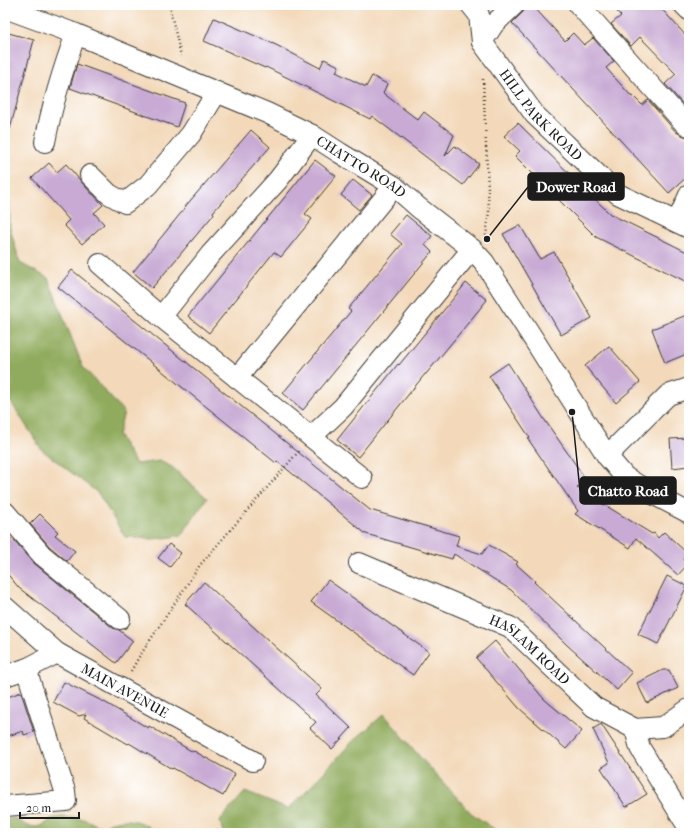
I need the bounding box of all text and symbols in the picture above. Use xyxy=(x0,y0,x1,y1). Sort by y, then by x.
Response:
street label: HILL PARK ROAD xyxy=(496,66,586,164)
street label: CHATTO ROAD xyxy=(313,132,410,202)
callout: Dower Road xyxy=(528,173,624,200)
text: Dower Road xyxy=(536,178,617,196)
callout: Chatto Road xyxy=(580,477,676,504)
text: Chatto Road xyxy=(588,482,669,500)
street label: HASLAM ROAD xyxy=(487,611,574,688)
street label: MAIN AVENUE xyxy=(78,660,172,722)
scale bar xyxy=(20,794,79,820)
text: 20 m xyxy=(26,801,51,815)

